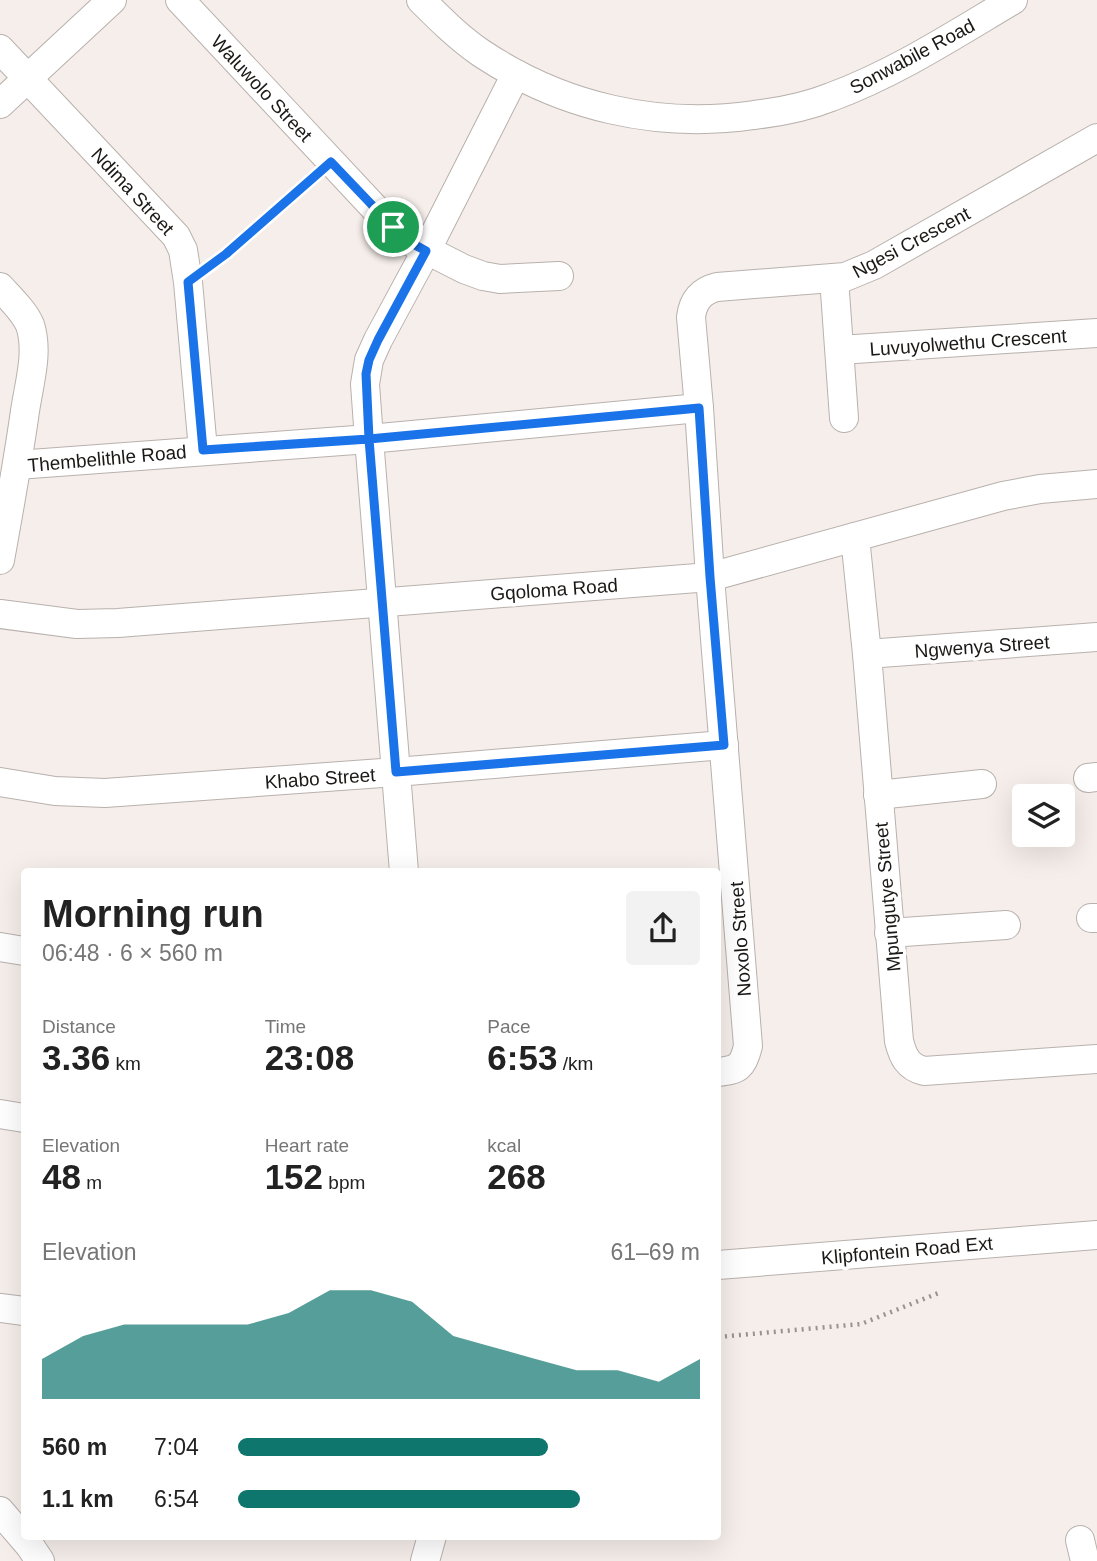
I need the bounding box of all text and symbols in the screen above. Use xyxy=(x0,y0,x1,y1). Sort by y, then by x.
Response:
street label: Sonwabile Road xyxy=(846,15,978,98)
street label: Waluwolo Street xyxy=(207,31,317,146)
street label: Ndima Street xyxy=(87,144,179,240)
pin xyxy=(363,197,423,257)
street label: Ngesi Crescent xyxy=(849,202,974,282)
icon: arrive xyxy=(374,208,412,246)
street label: Luvuyolwethu Crescent xyxy=(869,325,1068,360)
street label: Thembelithle Road xyxy=(27,441,187,476)
street label: Gqoloma Road xyxy=(490,575,619,604)
street label: Ngwenya Street xyxy=(914,631,1051,662)
street label: Khabo Street xyxy=(264,764,377,793)
map controls xyxy=(1012,784,1075,847)
button: layers xyxy=(1012,784,1075,847)
street label: Mpungutye Street xyxy=(870,821,904,973)
street label: Noxolo Street xyxy=(726,880,755,997)
button: share xyxy=(626,891,700,965)
text: Morning run xyxy=(42,893,264,935)
text: 06:48 · 6 × 560 m xyxy=(42,940,223,966)
text: Distance xyxy=(42,1016,116,1037)
text: Time xyxy=(265,1016,306,1037)
text: Pace xyxy=(487,1016,531,1037)
text: 3.36 xyxy=(42,1038,110,1077)
text: 23:08 xyxy=(265,1038,354,1077)
text: 6:53 xyxy=(487,1038,557,1077)
text: km xyxy=(110,1053,141,1074)
text: /km xyxy=(557,1053,593,1074)
text: Elevation xyxy=(42,1135,120,1156)
text: Heart rate xyxy=(265,1135,349,1156)
text: kcal xyxy=(487,1135,521,1156)
text: 48 xyxy=(42,1157,81,1196)
text: 152 xyxy=(265,1157,323,1196)
text: 268 xyxy=(487,1157,546,1196)
text: m xyxy=(81,1172,102,1193)
text: bpm xyxy=(323,1172,365,1193)
street label: Klipfontein Road Ext xyxy=(820,1232,994,1268)
text: Elevation xyxy=(42,1239,137,1265)
text: 61–69 m xyxy=(610,1239,700,1265)
text: 560 m xyxy=(42,1434,107,1460)
text: 7:04 xyxy=(154,1434,199,1460)
text: 1.1 km xyxy=(42,1486,114,1512)
text: 6:54 xyxy=(154,1486,199,1512)

